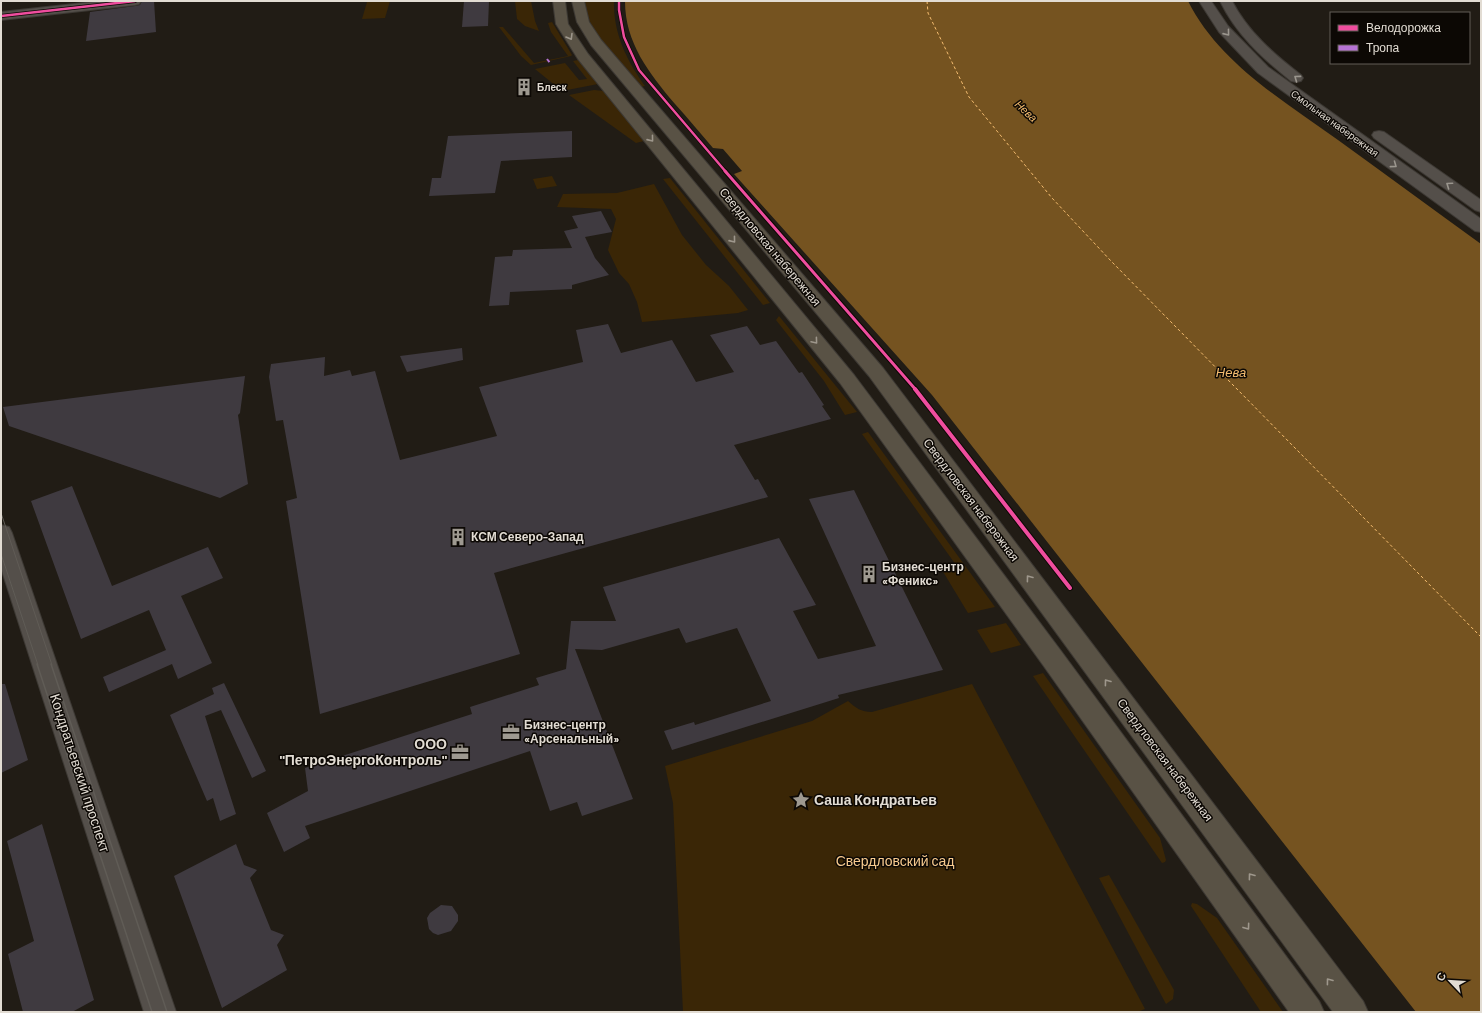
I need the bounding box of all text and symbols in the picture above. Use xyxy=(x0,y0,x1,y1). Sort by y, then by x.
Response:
legend xyxy=(1330,12,1470,64)
text: Велодорожка xyxy=(1366,20,1441,35)
one-way arrow xyxy=(1222,29,1229,36)
one-way arrow xyxy=(566,33,573,40)
text: Тропа xyxy=(1366,40,1400,55)
one-way arrow xyxy=(1294,76,1301,83)
building icon: Блеск xyxy=(514,77,534,97)
place label: Блеск xyxy=(537,81,567,93)
street label: Смольная набережная xyxy=(1289,87,1381,159)
water label: Нева xyxy=(1013,97,1040,124)
one-way arrow xyxy=(647,135,654,142)
one-way arrow xyxy=(1390,160,1397,167)
one-way arrow xyxy=(1446,182,1453,190)
street label: Свердловская набережная xyxy=(716,184,824,309)
one-way arrow xyxy=(728,236,735,243)
one-way arrow xyxy=(810,337,817,344)
water label: Нева xyxy=(1216,364,1246,380)
street label: Свердловская набережная xyxy=(920,435,1022,564)
building icon: КСМ Северо-Запад xyxy=(448,527,468,547)
place label: КСМ Северо-Запад xyxy=(471,529,584,544)
place label: Бизнес-центр «Феникс» xyxy=(882,559,964,587)
building icon: Бизнес-центр «Феникс» xyxy=(859,564,879,584)
one-way arrow xyxy=(1027,576,1034,583)
one-way arrow xyxy=(1105,680,1112,687)
street label: Кондратьевский проспект xyxy=(47,691,114,855)
street label: Свердловская набережная xyxy=(1114,695,1216,824)
place label: Бизнес-центр «Арсенальный» xyxy=(524,717,619,746)
office icon: Бизнес-центр «Арсенальный» xyxy=(501,722,521,742)
place label: ООО "ПетроЭнергоКонтроль" xyxy=(280,735,447,768)
office icon: ООО "ПетроЭнергоКонтроль" xyxy=(450,742,470,762)
place icon: Саша Кондратьев xyxy=(791,790,811,810)
place label: Саша Кондратьев xyxy=(814,791,937,808)
park label: Свердловский сад xyxy=(836,852,954,869)
one-way arrow xyxy=(1249,874,1256,881)
one-way arrow xyxy=(1242,923,1250,930)
north arrow xyxy=(1430,961,1470,1001)
text: С xyxy=(1433,970,1448,983)
one-way arrow xyxy=(1327,978,1334,985)

